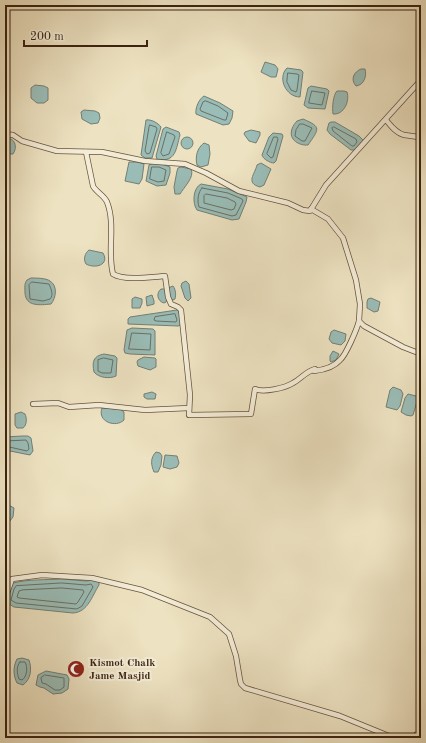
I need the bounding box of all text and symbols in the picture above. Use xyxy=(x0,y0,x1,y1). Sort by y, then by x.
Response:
scale bar xyxy=(24,22,147,48)
text: 200 m xyxy=(30,31,64,43)
place label: Kismot Chalk Jame Masjid xyxy=(89,658,155,682)
mosque icon: Kismot Chalk Jame Masjid xyxy=(66,659,86,679)

